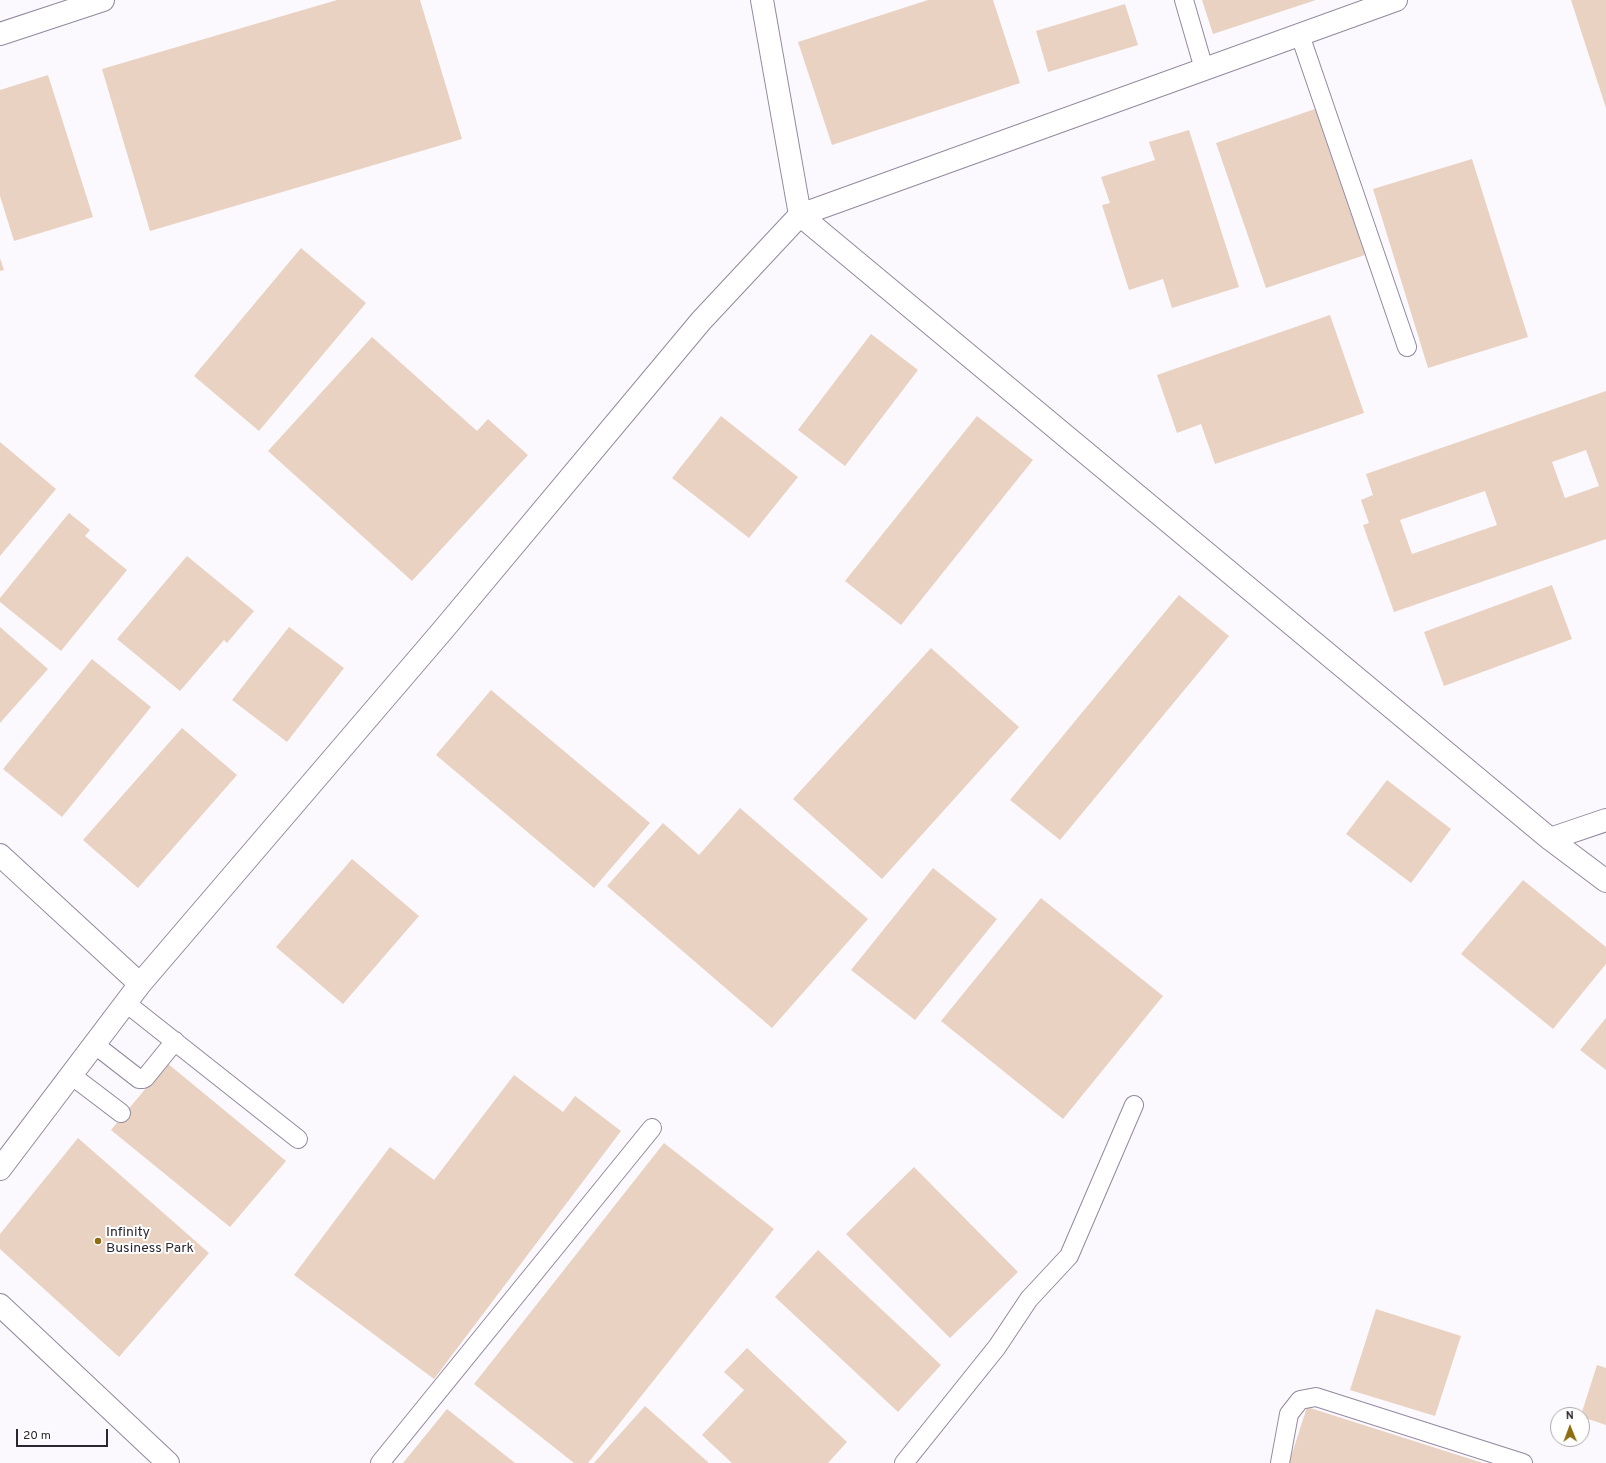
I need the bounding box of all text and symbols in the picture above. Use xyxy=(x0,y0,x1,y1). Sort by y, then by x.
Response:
place label: Infinity Business Park xyxy=(106,1225,194,1258)
marker: Infinity Business Park xyxy=(93,1236,103,1246)
north arrow xyxy=(1550,1407,1590,1447)
text: N xyxy=(1566,1409,1574,1423)
scale bar xyxy=(18,1421,110,1447)
text: 20 m xyxy=(23,1428,51,1444)

